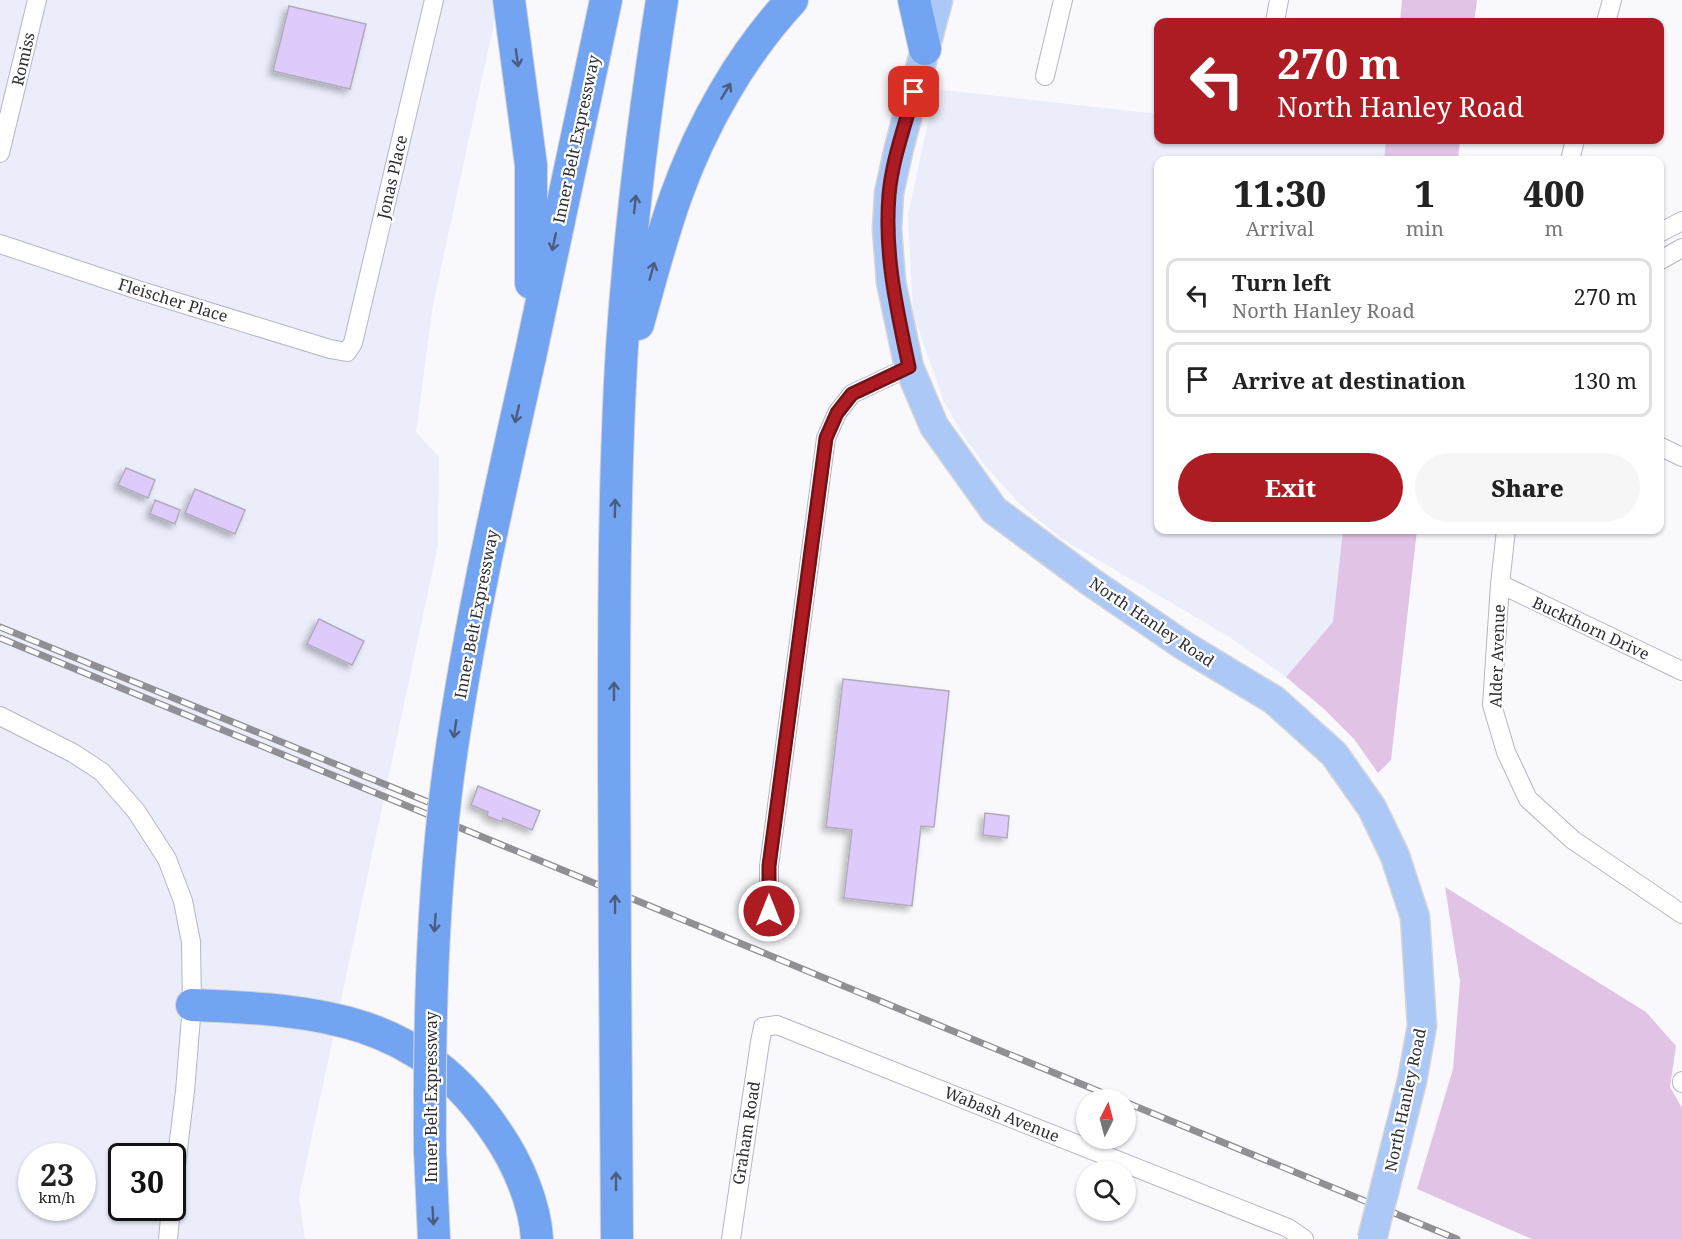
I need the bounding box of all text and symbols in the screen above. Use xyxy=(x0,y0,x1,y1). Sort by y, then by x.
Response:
street label: Romiss xyxy=(6,30,40,88)
text: 270 m xyxy=(1277,34,1401,91)
icon: left xyxy=(1178,42,1256,120)
one-way arrow xyxy=(512,48,523,67)
street label: Inner Belt Expressway xyxy=(547,52,605,225)
pin xyxy=(888,66,939,117)
icon: arrive xyxy=(897,75,930,108)
one-way arrow xyxy=(721,83,733,100)
text: North Hanley Road xyxy=(1277,88,1524,125)
street label: Jonas Place xyxy=(371,133,412,222)
text: 11:30 xyxy=(1233,169,1326,218)
text: 1 xyxy=(1415,169,1435,218)
text: 400 xyxy=(1523,169,1585,218)
one-way arrow xyxy=(630,195,641,215)
text: Arrival xyxy=(1246,215,1314,242)
text: min xyxy=(1406,215,1444,242)
text: m xyxy=(1545,215,1563,242)
one-way arrow xyxy=(547,232,559,251)
one-way arrow xyxy=(647,262,659,281)
text: Turn left xyxy=(1232,267,1331,297)
street label: Fleischer Place xyxy=(115,273,231,327)
icon: left xyxy=(1181,279,1214,312)
text: 270 m xyxy=(1574,281,1637,311)
text: North Hanley Road xyxy=(1232,297,1415,324)
icon: arrive xyxy=(1181,363,1214,396)
text: Arrive at destination xyxy=(1232,365,1466,395)
text: 130 m xyxy=(1574,365,1637,395)
one-way arrow xyxy=(511,404,522,423)
button: Exit xyxy=(1178,453,1403,522)
button: Share xyxy=(1415,453,1640,522)
one-way arrow xyxy=(609,499,621,519)
street label: Inner Belt Expressway xyxy=(449,527,503,700)
street label: North Hanley Road xyxy=(1085,572,1219,672)
street label: Buckthorn Drive xyxy=(1529,591,1653,665)
street label: Alder Avenue xyxy=(1484,604,1510,708)
one-way arrow xyxy=(608,682,620,702)
one-way arrow xyxy=(449,719,460,738)
position arrow xyxy=(737,879,801,943)
one-way arrow xyxy=(609,894,621,914)
one-way arrow xyxy=(429,912,440,932)
street label: Inner Belt Expressway xyxy=(420,1010,442,1183)
street label: North Hanley Road xyxy=(1379,1026,1431,1174)
street label: Graham Road xyxy=(727,1079,765,1186)
street label: Wabash Avenue xyxy=(941,1081,1063,1147)
north arrow xyxy=(1076,1089,1136,1149)
map controls xyxy=(1076,1089,1136,1221)
speed limit sign: 30 xyxy=(108,1143,186,1221)
text: 23 xyxy=(40,1154,74,1195)
button: search xyxy=(1076,1161,1136,1221)
one-way arrow xyxy=(611,1171,622,1191)
text: km/h xyxy=(39,1187,75,1207)
one-way arrow xyxy=(427,1206,438,1226)

